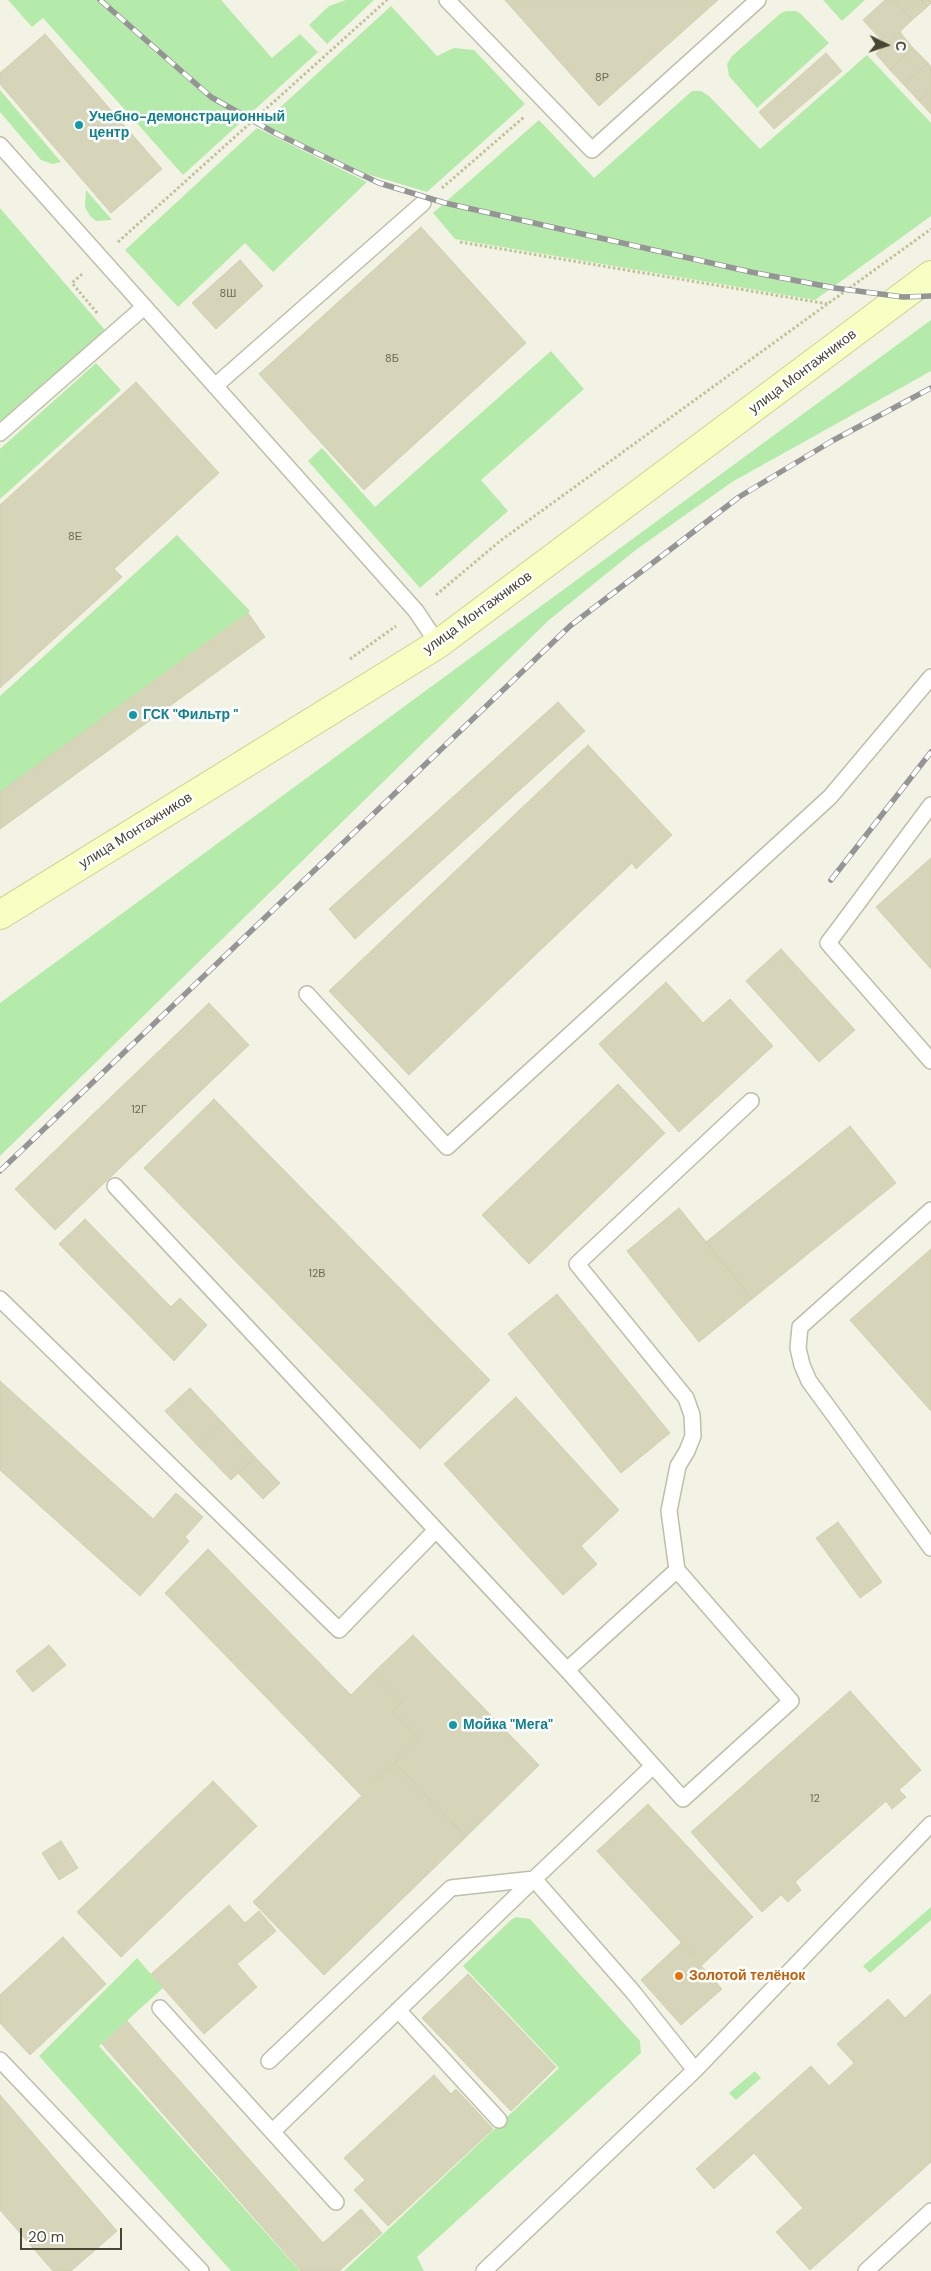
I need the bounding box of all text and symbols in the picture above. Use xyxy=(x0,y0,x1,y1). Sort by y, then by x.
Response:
north arrow xyxy=(861,20,911,70)
text: С xyxy=(892,40,910,52)
house number: 8Р xyxy=(595,71,609,85)
place label: Учебно-демонстрационный центр xyxy=(89,109,285,142)
marker: Учебно-демонстрационный центр xyxy=(73,119,85,131)
house number: 8Ш xyxy=(220,287,236,301)
street label: улица Монтажников xyxy=(746,326,860,418)
house number: 8Б xyxy=(385,352,399,366)
house number: 8Е xyxy=(68,530,82,544)
street label: улица Монтажников xyxy=(420,568,536,658)
place label: ГСК "Фильтр " xyxy=(143,707,238,723)
marker: ГСК "Фильтр " xyxy=(127,709,139,721)
street label: улица Монтажников xyxy=(76,789,196,873)
house number: 12Г xyxy=(131,1103,147,1117)
house number: 12В xyxy=(308,1267,326,1281)
place label: Мойка "Мега" xyxy=(463,1717,553,1733)
marker: Мойка "Мега" xyxy=(447,1719,459,1731)
house number: 12 xyxy=(810,1792,820,1806)
place label: Золотой телёнок xyxy=(689,1968,805,1984)
marker: Золотой телёнок xyxy=(673,1970,685,1982)
scale bar xyxy=(22,2218,125,2250)
text: 20 m xyxy=(28,2227,64,2247)

